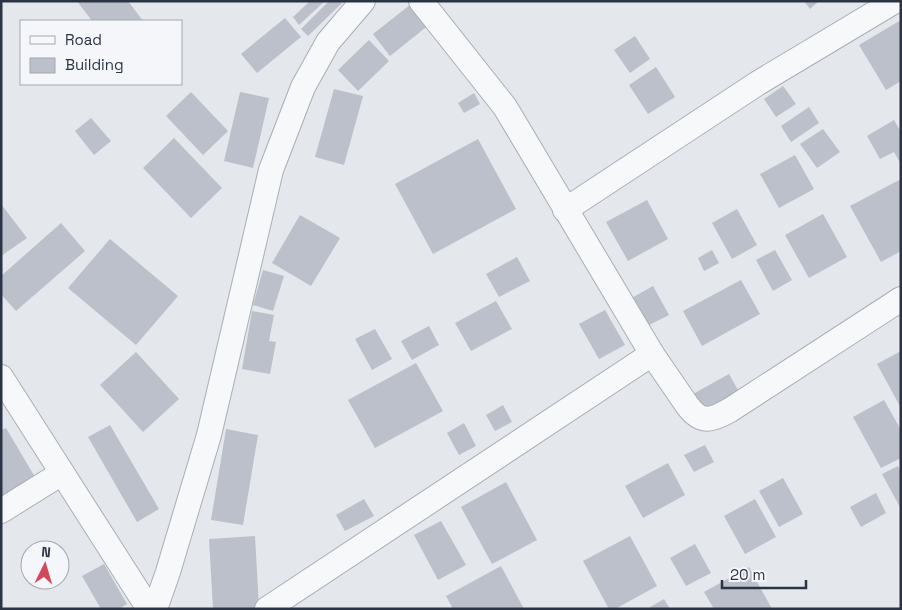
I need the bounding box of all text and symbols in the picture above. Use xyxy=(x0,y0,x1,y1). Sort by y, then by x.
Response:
legend xyxy=(20,20,182,85)
text: Road xyxy=(65,30,102,49)
text: Building xyxy=(65,55,124,74)
north arrow xyxy=(20,540,70,590)
text: N xyxy=(41,543,52,561)
scale bar xyxy=(722,558,806,590)
text: 20 m xyxy=(730,565,765,584)

